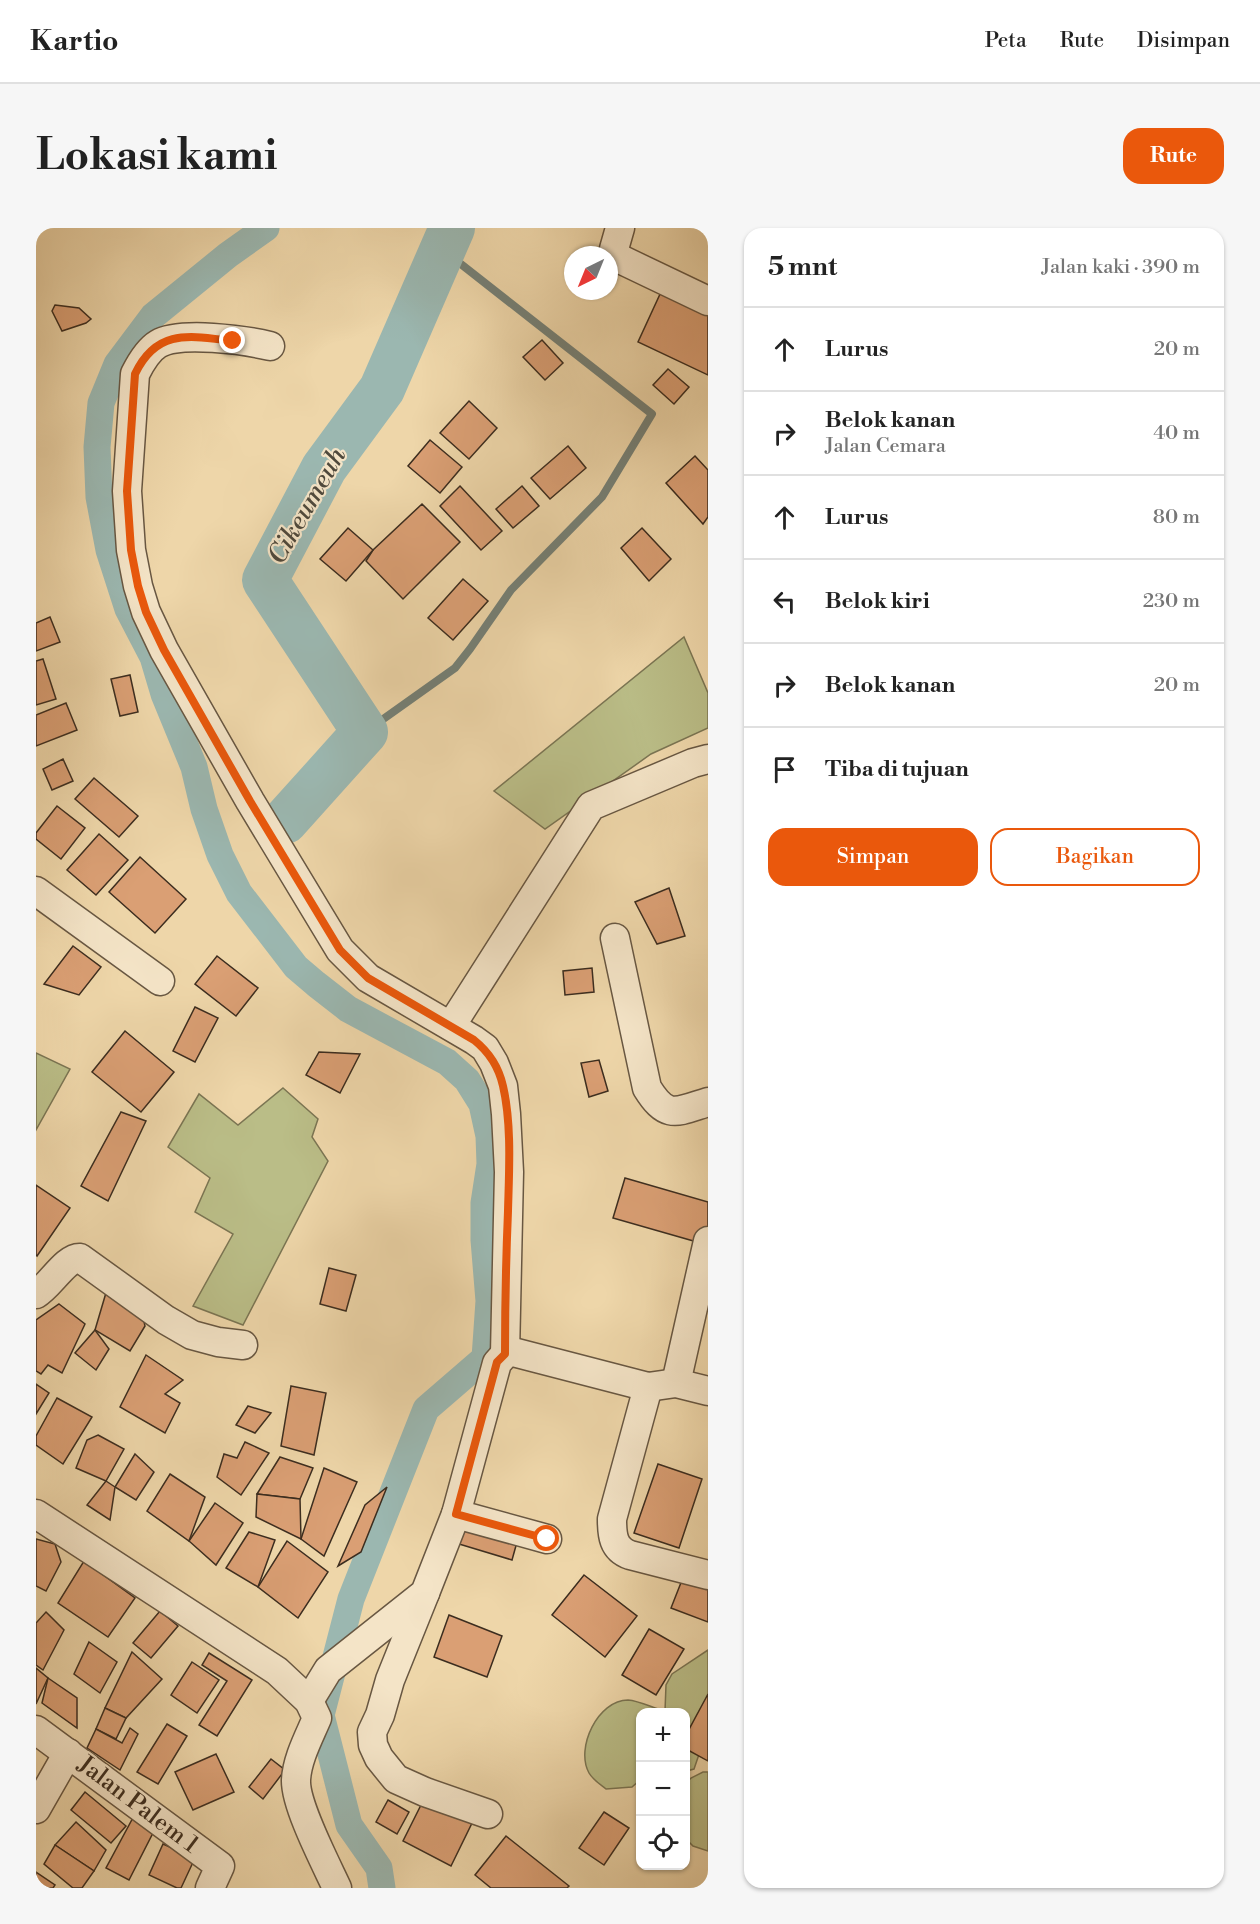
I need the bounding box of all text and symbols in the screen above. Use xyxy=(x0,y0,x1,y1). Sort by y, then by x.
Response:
text: Kartio xyxy=(30,24,119,59)
text: Peta xyxy=(985,28,1027,54)
text: Rute xyxy=(1060,28,1104,54)
text: Disimpan xyxy=(1137,28,1230,54)
button: Rute xyxy=(1123,128,1224,184)
text: Lokasi kami xyxy=(36,130,277,183)
north arrow xyxy=(564,246,618,300)
text: 5 mnt xyxy=(768,251,837,283)
text: Jalan kaki · 390 m xyxy=(1041,255,1200,280)
route end xyxy=(219,327,245,353)
icon: ahead xyxy=(768,333,801,366)
text: Lurus xyxy=(825,336,888,363)
text: 20 m xyxy=(1154,337,1200,362)
text: Belok kanan xyxy=(825,407,955,434)
icon: right xyxy=(768,417,801,450)
text: 40 m xyxy=(1153,421,1200,446)
text: Jalan Cemara xyxy=(825,434,946,459)
water label: Cikeumeuh xyxy=(261,442,353,570)
icon: ahead xyxy=(768,501,801,534)
text: Lurus xyxy=(825,504,888,531)
text: 80 m xyxy=(1153,505,1200,530)
icon: left xyxy=(768,585,801,618)
text: Belok kiri xyxy=(825,588,930,615)
text: 230 m xyxy=(1143,589,1200,614)
icon: right xyxy=(768,669,801,702)
text: Belok kanan xyxy=(825,672,955,699)
text: 20 m xyxy=(1154,673,1200,698)
icon: arrive xyxy=(768,753,801,786)
text: Tiba di tujuan xyxy=(825,756,969,783)
button: Simpan xyxy=(768,828,978,886)
button: Bagikan xyxy=(990,828,1200,886)
route start xyxy=(533,1525,559,1551)
map controls xyxy=(636,1708,690,1870)
button: + xyxy=(636,1708,690,1762)
street label: Jalan Palem 1 xyxy=(71,1749,205,1861)
button: − xyxy=(636,1762,690,1816)
button: locate xyxy=(636,1816,690,1870)

